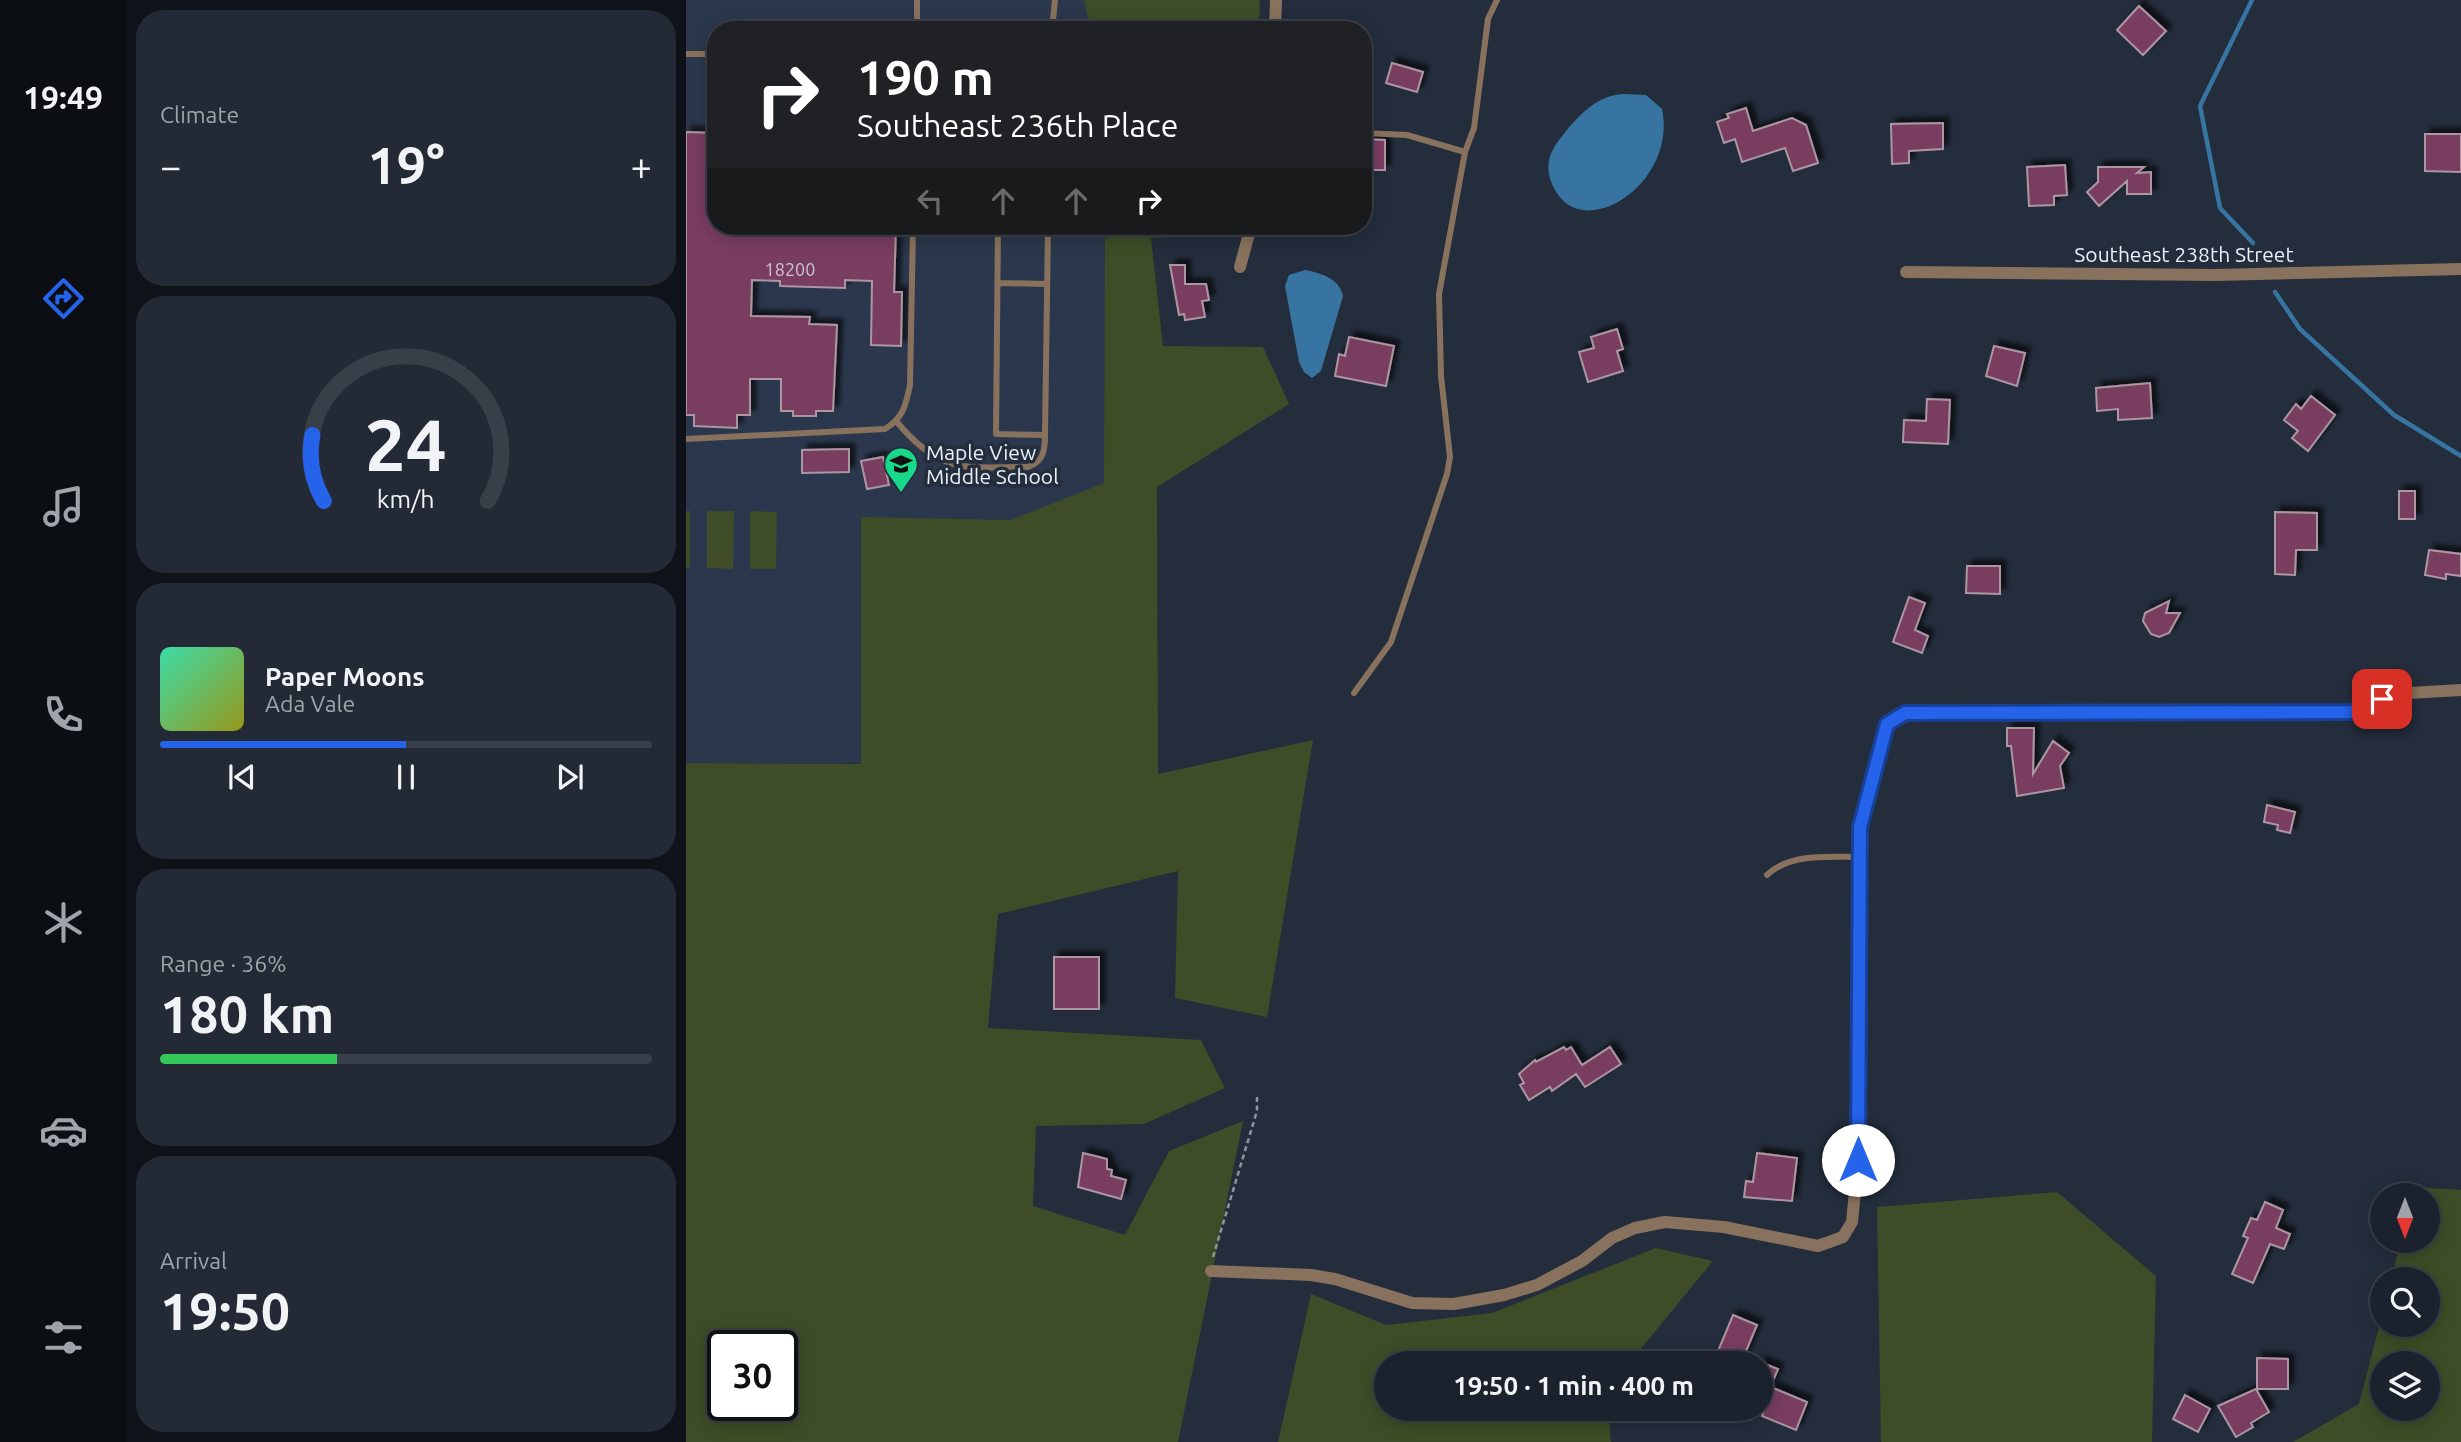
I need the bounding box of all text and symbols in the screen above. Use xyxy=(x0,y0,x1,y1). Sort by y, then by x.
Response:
icon: right xyxy=(742,49,833,140)
text: 190 m xyxy=(857,49,994,104)
text: 19:49 xyxy=(23,79,103,115)
text: Climate xyxy=(160,102,239,127)
text: Southeast 236th Place xyxy=(857,107,1178,143)
text: 19° xyxy=(367,136,445,194)
text: − xyxy=(160,145,181,187)
text: + xyxy=(631,145,652,187)
icon: left xyxy=(911,182,949,220)
icon: ahead xyxy=(984,182,1022,220)
icon: ahead xyxy=(1057,182,1095,220)
icon: right xyxy=(1130,182,1168,220)
street label: Southeast 238th Street xyxy=(2074,242,2294,266)
house number: 18200 xyxy=(765,259,815,279)
icon: directions xyxy=(39,274,88,323)
text: 24 xyxy=(365,403,447,485)
place label: Maple View Middle School xyxy=(926,440,1059,488)
school or university icon: Maple View Middle School xyxy=(882,445,920,494)
icon: music xyxy=(39,482,88,531)
text: km/h xyxy=(377,484,435,512)
text: Paper Moons xyxy=(265,662,424,691)
pin xyxy=(2352,669,2412,729)
icon: arrive xyxy=(2363,680,2401,718)
icon: phone xyxy=(39,690,88,739)
text: Ada Vale xyxy=(265,691,355,716)
icon: previous xyxy=(223,758,261,796)
icon: pause xyxy=(387,758,425,796)
icon: next xyxy=(551,758,589,796)
icon: climate xyxy=(39,898,88,947)
text: Range · 36% xyxy=(160,951,287,976)
text: 180 km xyxy=(160,985,334,1043)
icon: car xyxy=(39,1106,88,1155)
position arrow xyxy=(1821,1123,1895,1197)
north arrow xyxy=(2370,1183,2440,1253)
map controls xyxy=(2370,1183,2440,1421)
text: Arrival xyxy=(160,1248,227,1273)
button: search xyxy=(2370,1267,2440,1337)
text: 19:50 xyxy=(160,1282,290,1340)
icon: filters xyxy=(39,1313,88,1362)
speed limit sign: 30 xyxy=(707,1330,798,1421)
button: layers xyxy=(2370,1351,2440,1421)
text: 19:50 · 1 min · 400 m xyxy=(1453,1371,1694,1400)

